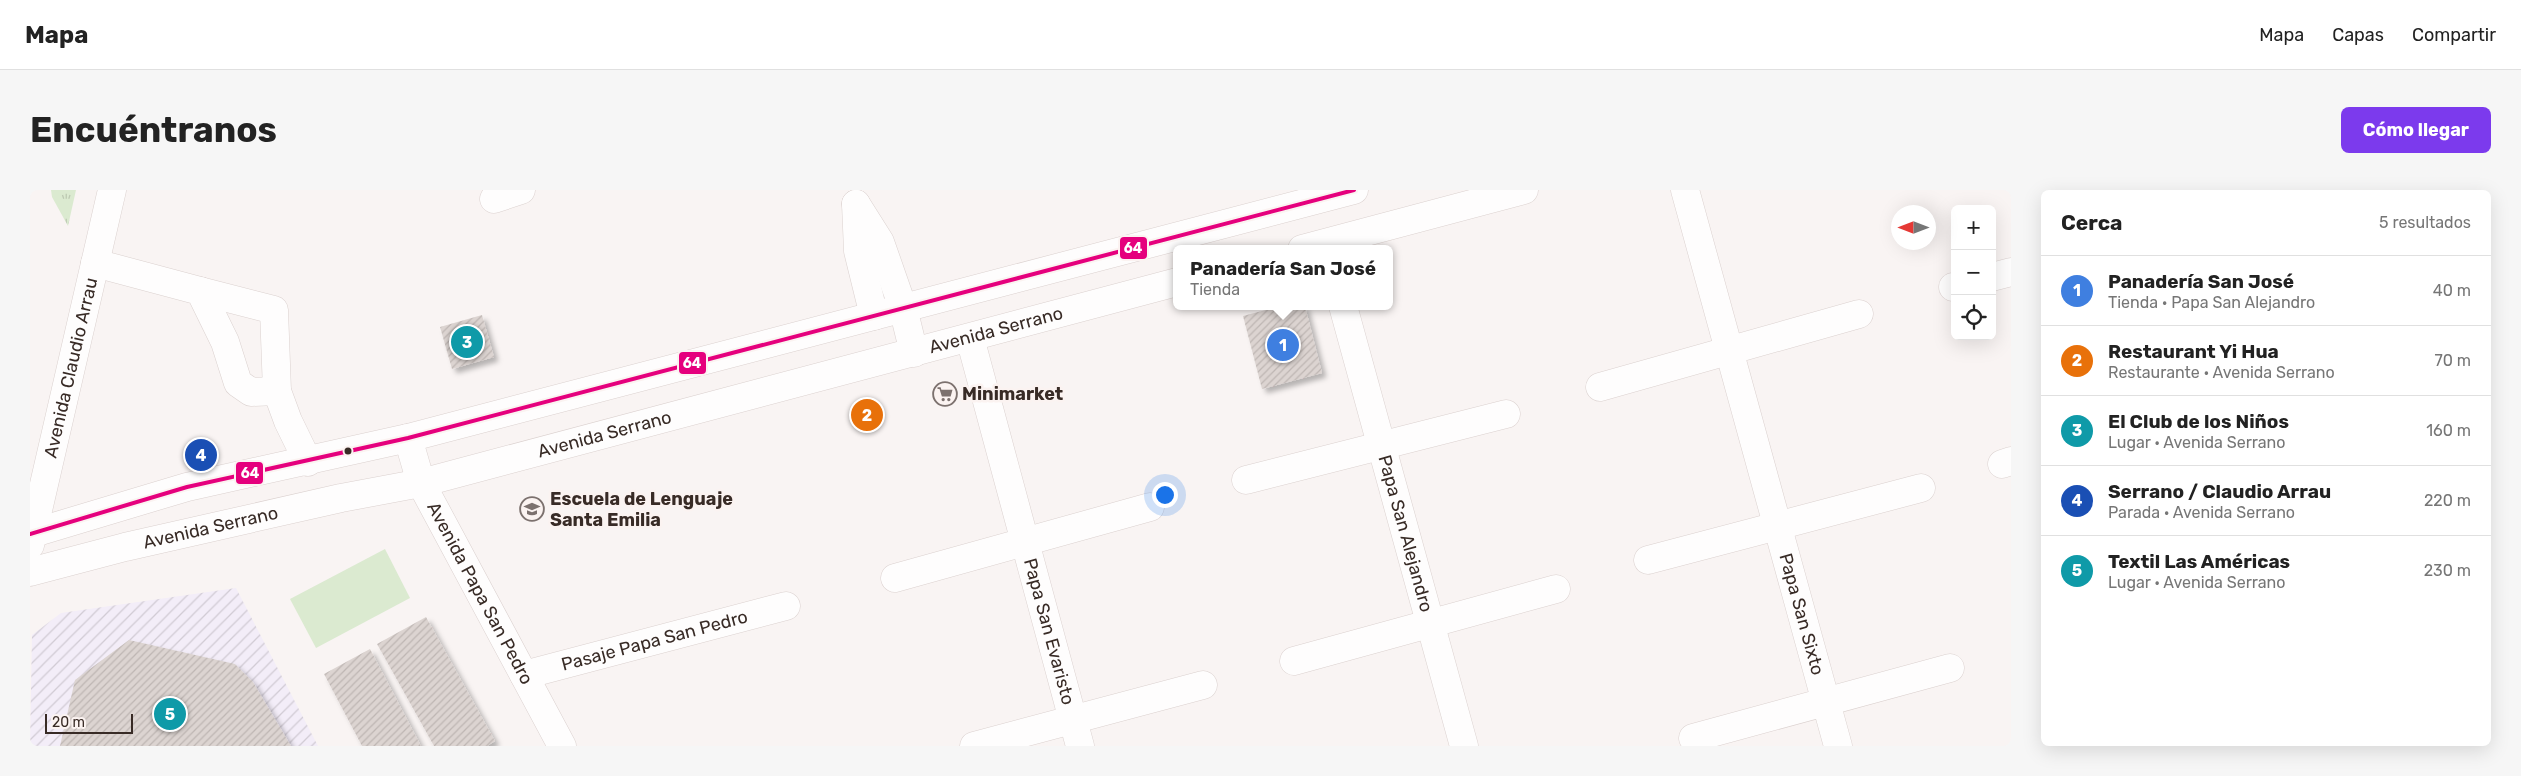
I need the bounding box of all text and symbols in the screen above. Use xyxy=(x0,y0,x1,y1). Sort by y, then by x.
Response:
text: Mapa xyxy=(25,21,88,49)
text: Mapa xyxy=(2259,24,2304,46)
text: Capas xyxy=(2332,24,2384,46)
text: Compartir xyxy=(2412,24,2496,46)
button: Cómo llegar xyxy=(2341,107,2491,153)
text: Encuéntranos xyxy=(30,109,277,151)
north arrow xyxy=(1891,205,1936,250)
map controls xyxy=(1951,205,1996,340)
button: + xyxy=(1951,205,1996,250)
text: Cerca xyxy=(2061,210,2122,235)
text: 5 resultados xyxy=(2379,213,2471,232)
line badge: 64 xyxy=(1119,236,1148,260)
text: 64 xyxy=(1124,240,1143,257)
popup xyxy=(1173,245,1393,310)
button: − xyxy=(1951,250,1996,295)
text: Panadería San José xyxy=(1190,257,1376,280)
text: Panadería San José xyxy=(2108,270,2294,293)
street label: Avenida Claudio Arrau xyxy=(39,275,102,460)
text: Tienda xyxy=(1190,280,1240,299)
text: 1 xyxy=(2073,281,2081,300)
text: 40 m xyxy=(2433,281,2471,300)
text: Tienda · Papa San Alejandro xyxy=(2108,293,2315,312)
button: locate xyxy=(1951,295,1996,340)
street label: Avenida Serrano xyxy=(927,302,1065,358)
pin: 3 xyxy=(451,323,483,361)
pin: 1 xyxy=(1267,326,1299,364)
text: Restaurant Yi Hua xyxy=(2108,340,2279,363)
line badge: 64 xyxy=(678,351,707,375)
text: 2 xyxy=(2072,351,2082,370)
text: 70 m xyxy=(2434,351,2471,370)
text: 64 xyxy=(683,355,702,372)
text: Restaurante · Avenida Serrano xyxy=(2108,363,2335,382)
supermarket icon: Minimarket xyxy=(932,381,958,407)
place label: Minimarket xyxy=(962,383,1063,405)
pin: 2 xyxy=(851,396,883,434)
street label: Avenida Serrano xyxy=(535,406,674,463)
text: El Club de los Niños xyxy=(2108,410,2289,433)
text: 3 xyxy=(2072,421,2082,440)
text: 160 m xyxy=(2426,421,2471,440)
text: Lugar · Avenida Serrano xyxy=(2108,433,2285,452)
pin: 4 xyxy=(185,436,217,474)
unlabelled marker xyxy=(343,446,353,456)
street label: Papa San Alejandro xyxy=(1373,452,1438,615)
line badge: 64 xyxy=(235,461,264,485)
text: 64 xyxy=(241,465,260,482)
text: Serrano / Claudio Arrau xyxy=(2108,480,2331,503)
your location xyxy=(1152,482,1178,508)
place label: Escuela de Lenguaje Santa Emilia xyxy=(550,488,733,531)
text: 4 xyxy=(2072,491,2082,510)
text: 220 m xyxy=(2424,491,2471,510)
school or university icon: Escuela de Lenguaje Santa Emilia xyxy=(519,496,545,522)
street label: Avenida Papa San Pedro xyxy=(422,498,538,688)
street label: Avenida Serrano xyxy=(141,502,280,554)
text: Parada · Avenida Serrano xyxy=(2108,503,2295,522)
text: Textil Las Américas xyxy=(2108,550,2290,573)
street label: Papa San Sixto xyxy=(1774,551,1829,678)
street label: Papa San Evaristo xyxy=(1019,556,1079,707)
text: 5 xyxy=(2072,561,2082,580)
text: 230 m xyxy=(2424,561,2471,580)
text: Lugar · Avenida Serrano xyxy=(2108,573,2285,592)
street label: Pasaje Papa San Pedro xyxy=(559,606,750,676)
pin: 5 xyxy=(154,695,186,733)
scale bar xyxy=(45,711,132,734)
text: 20 m xyxy=(52,714,85,731)

